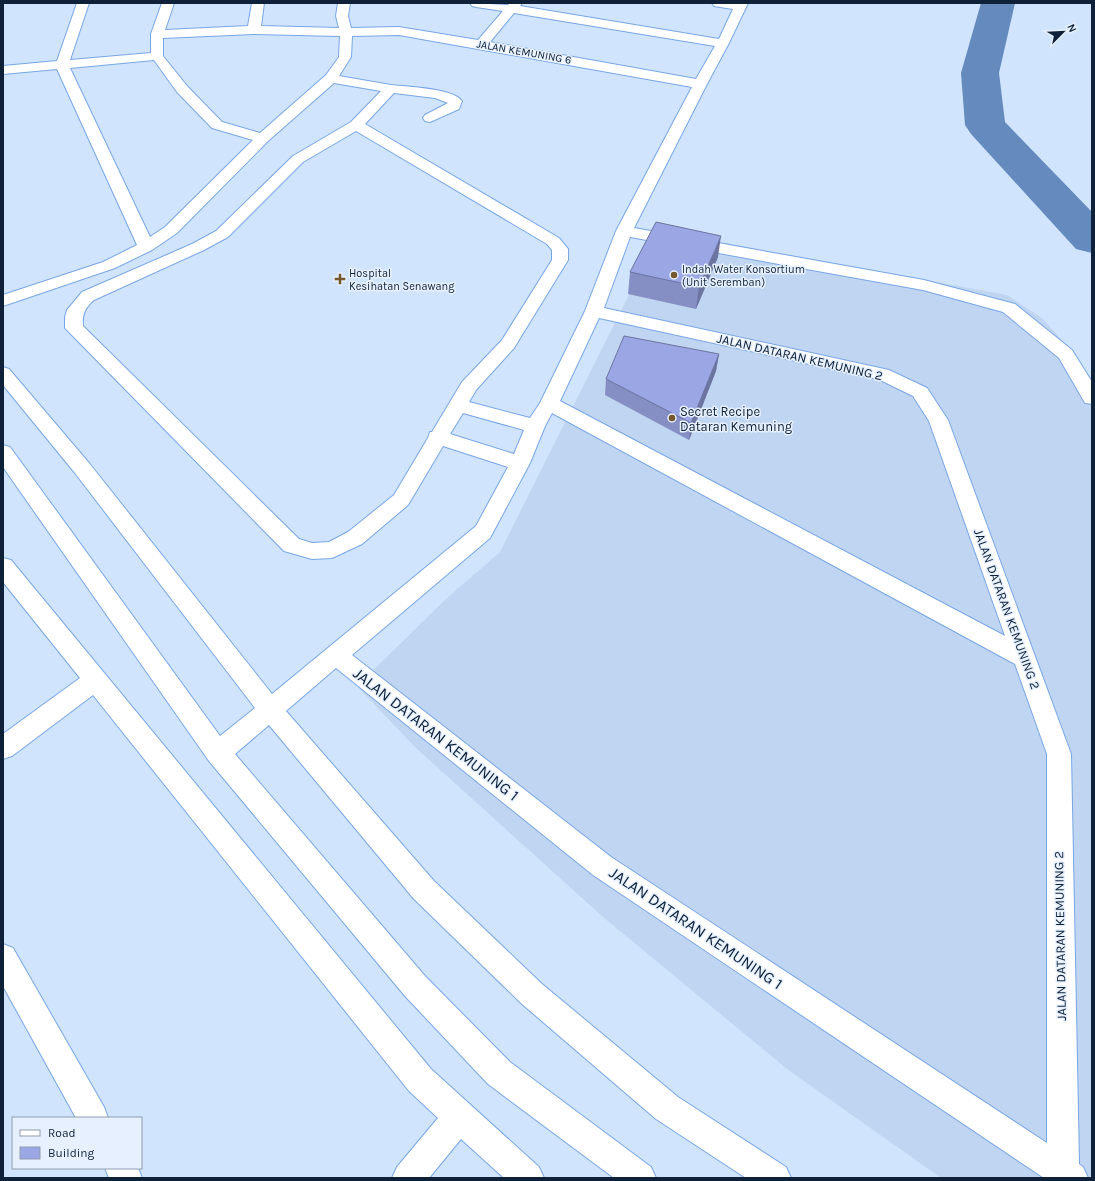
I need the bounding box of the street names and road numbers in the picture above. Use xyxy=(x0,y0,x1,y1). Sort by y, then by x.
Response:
street label: JALAN KEMUNING 6 xyxy=(476,37,572,67)
street label: JALAN DATARAN KEMUNING 2 xyxy=(716,331,884,383)
street label: JALAN DATARAN KEMUNING 2 xyxy=(971,527,1043,691)
street label: JALAN DATARAN KEMUNING 1 xyxy=(349,663,523,805)
street label: JALAN DATARAN KEMUNING 2 xyxy=(1051,851,1069,1021)
street label: JALAN DATARAN KEMUNING 1 xyxy=(606,863,786,993)

